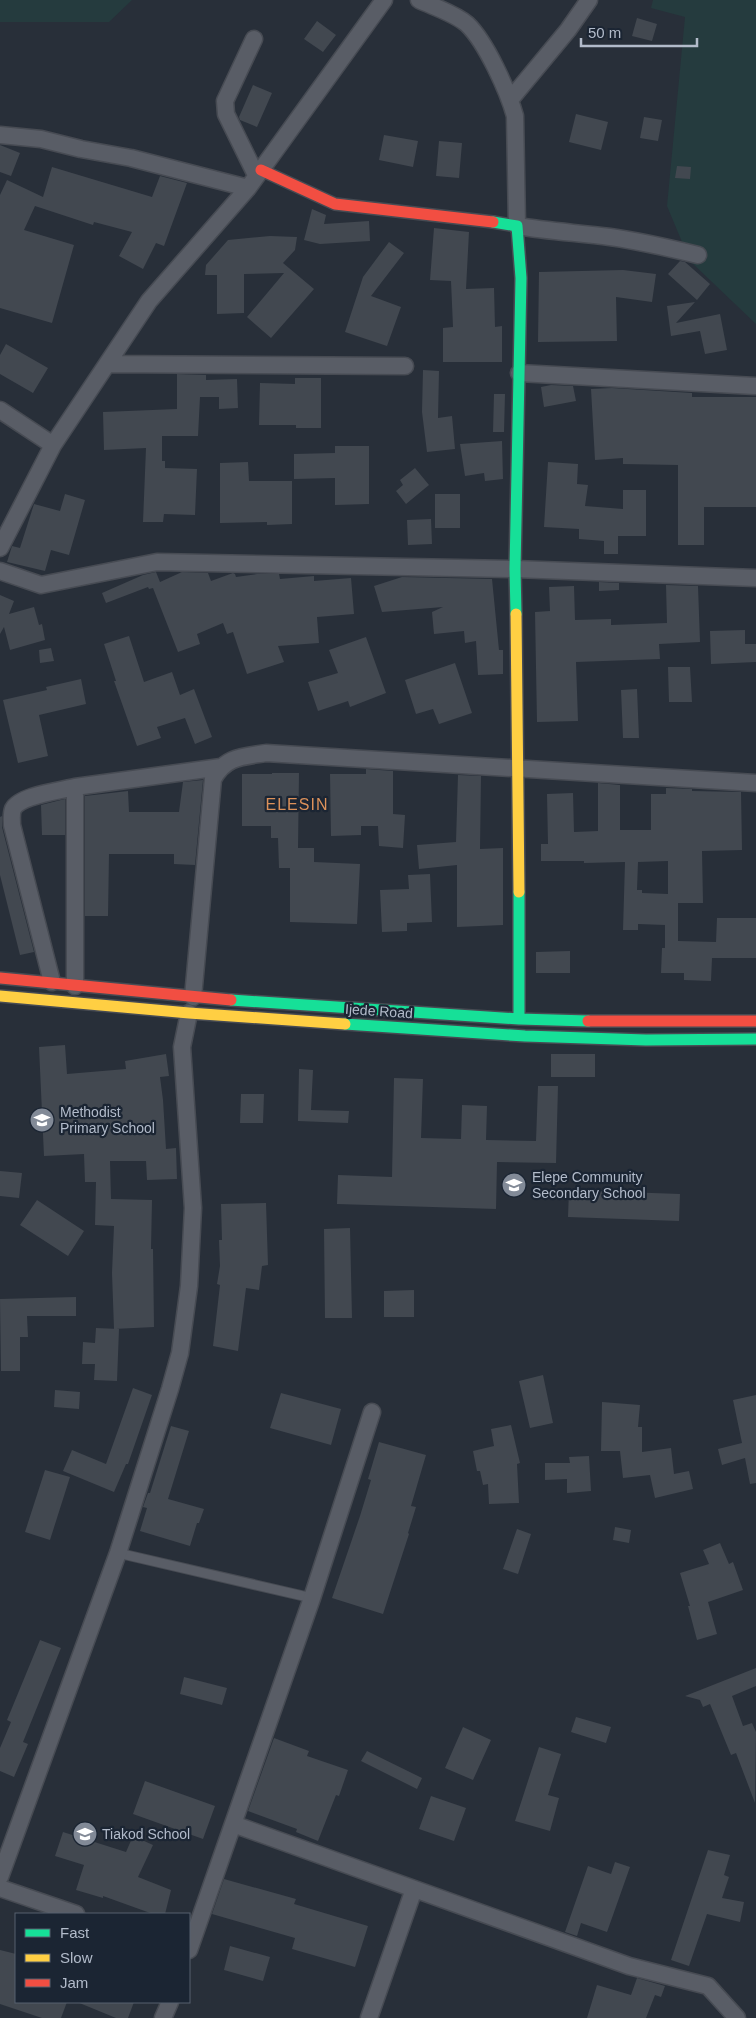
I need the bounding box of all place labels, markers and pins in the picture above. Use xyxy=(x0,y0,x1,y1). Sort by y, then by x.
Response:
place label: Methodist Primary School xyxy=(60,1104,155,1136)
school or university icon: Methodist Primary School xyxy=(29,1107,55,1133)
place label: Elepe Community Secondary School xyxy=(532,1169,646,1201)
school or university icon: Elepe Community Secondary School xyxy=(501,1172,527,1198)
school or university icon: Tiakod School xyxy=(72,1821,98,1847)
place label: Tiakod School xyxy=(102,1826,190,1842)

